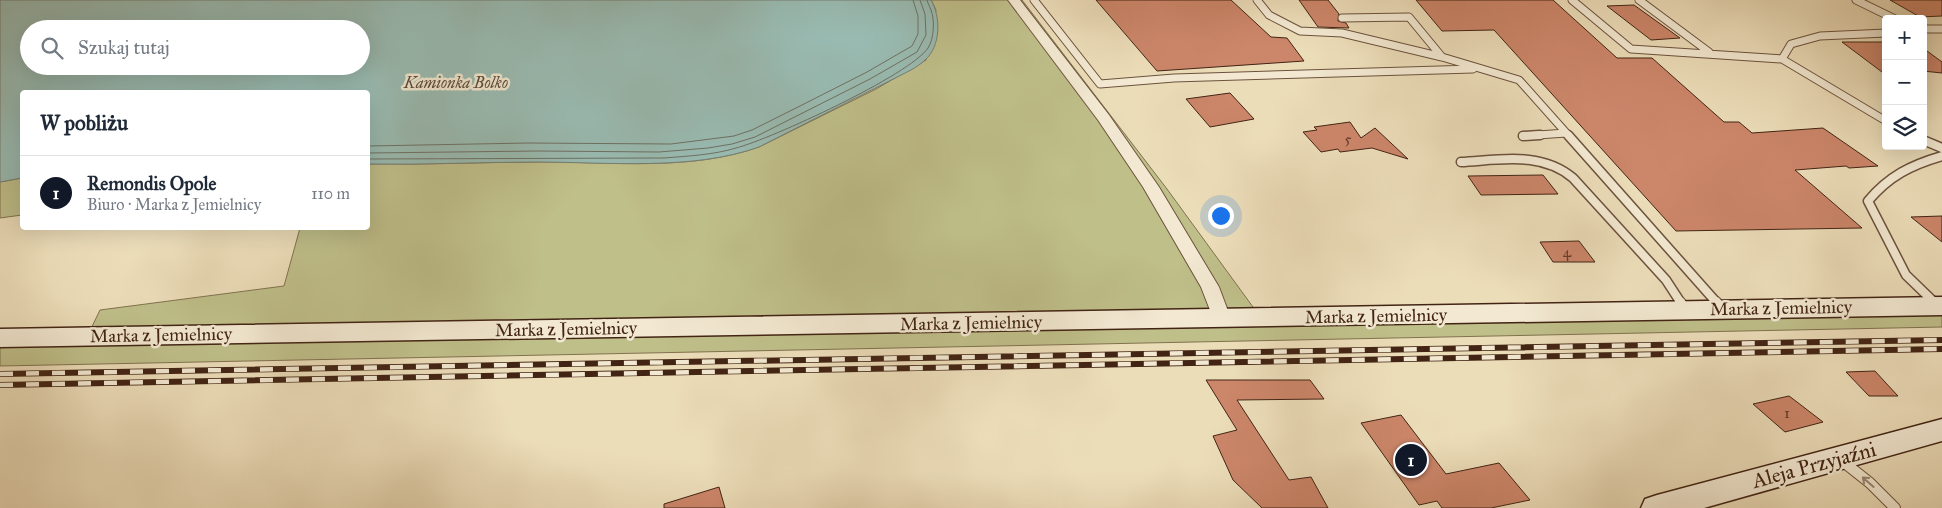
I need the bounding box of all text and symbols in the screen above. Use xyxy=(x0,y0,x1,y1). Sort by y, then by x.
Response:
map controls xyxy=(1882,15,1927,150)
button: + xyxy=(1882,15,1927,60)
search box xyxy=(20,20,370,75)
icon: search xyxy=(38,34,66,62)
text: Szukaj tutaj xyxy=(78,36,170,59)
button: − xyxy=(1882,60,1927,105)
water label: Kamionka Bolko xyxy=(403,73,508,92)
button: layers xyxy=(1882,105,1927,150)
text: W pobliżu xyxy=(40,110,128,136)
house number: 5 xyxy=(1345,130,1352,148)
text: Remondis Opole xyxy=(87,172,216,195)
text: 1 xyxy=(53,184,59,203)
text: 110 m xyxy=(311,184,350,203)
text: Biuro · Marka z Jemielnicy xyxy=(87,195,261,214)
your location xyxy=(1208,203,1234,229)
house number: 4 xyxy=(1563,243,1572,261)
street label: Marka z Jemielnicy xyxy=(1710,296,1853,321)
street label: Marka z Jemielnicy xyxy=(1305,304,1448,329)
street label: Marka z Jemielnicy xyxy=(900,311,1043,336)
street label: Marka z Jemielnicy xyxy=(495,317,638,342)
street label: Marka z Jemielnicy xyxy=(90,323,233,348)
house number: 1 xyxy=(1784,404,1790,422)
street label: Aleja Przyjaźni xyxy=(1748,436,1879,494)
pin: 1 xyxy=(1395,441,1427,479)
one-way arrow xyxy=(1862,477,1875,488)

